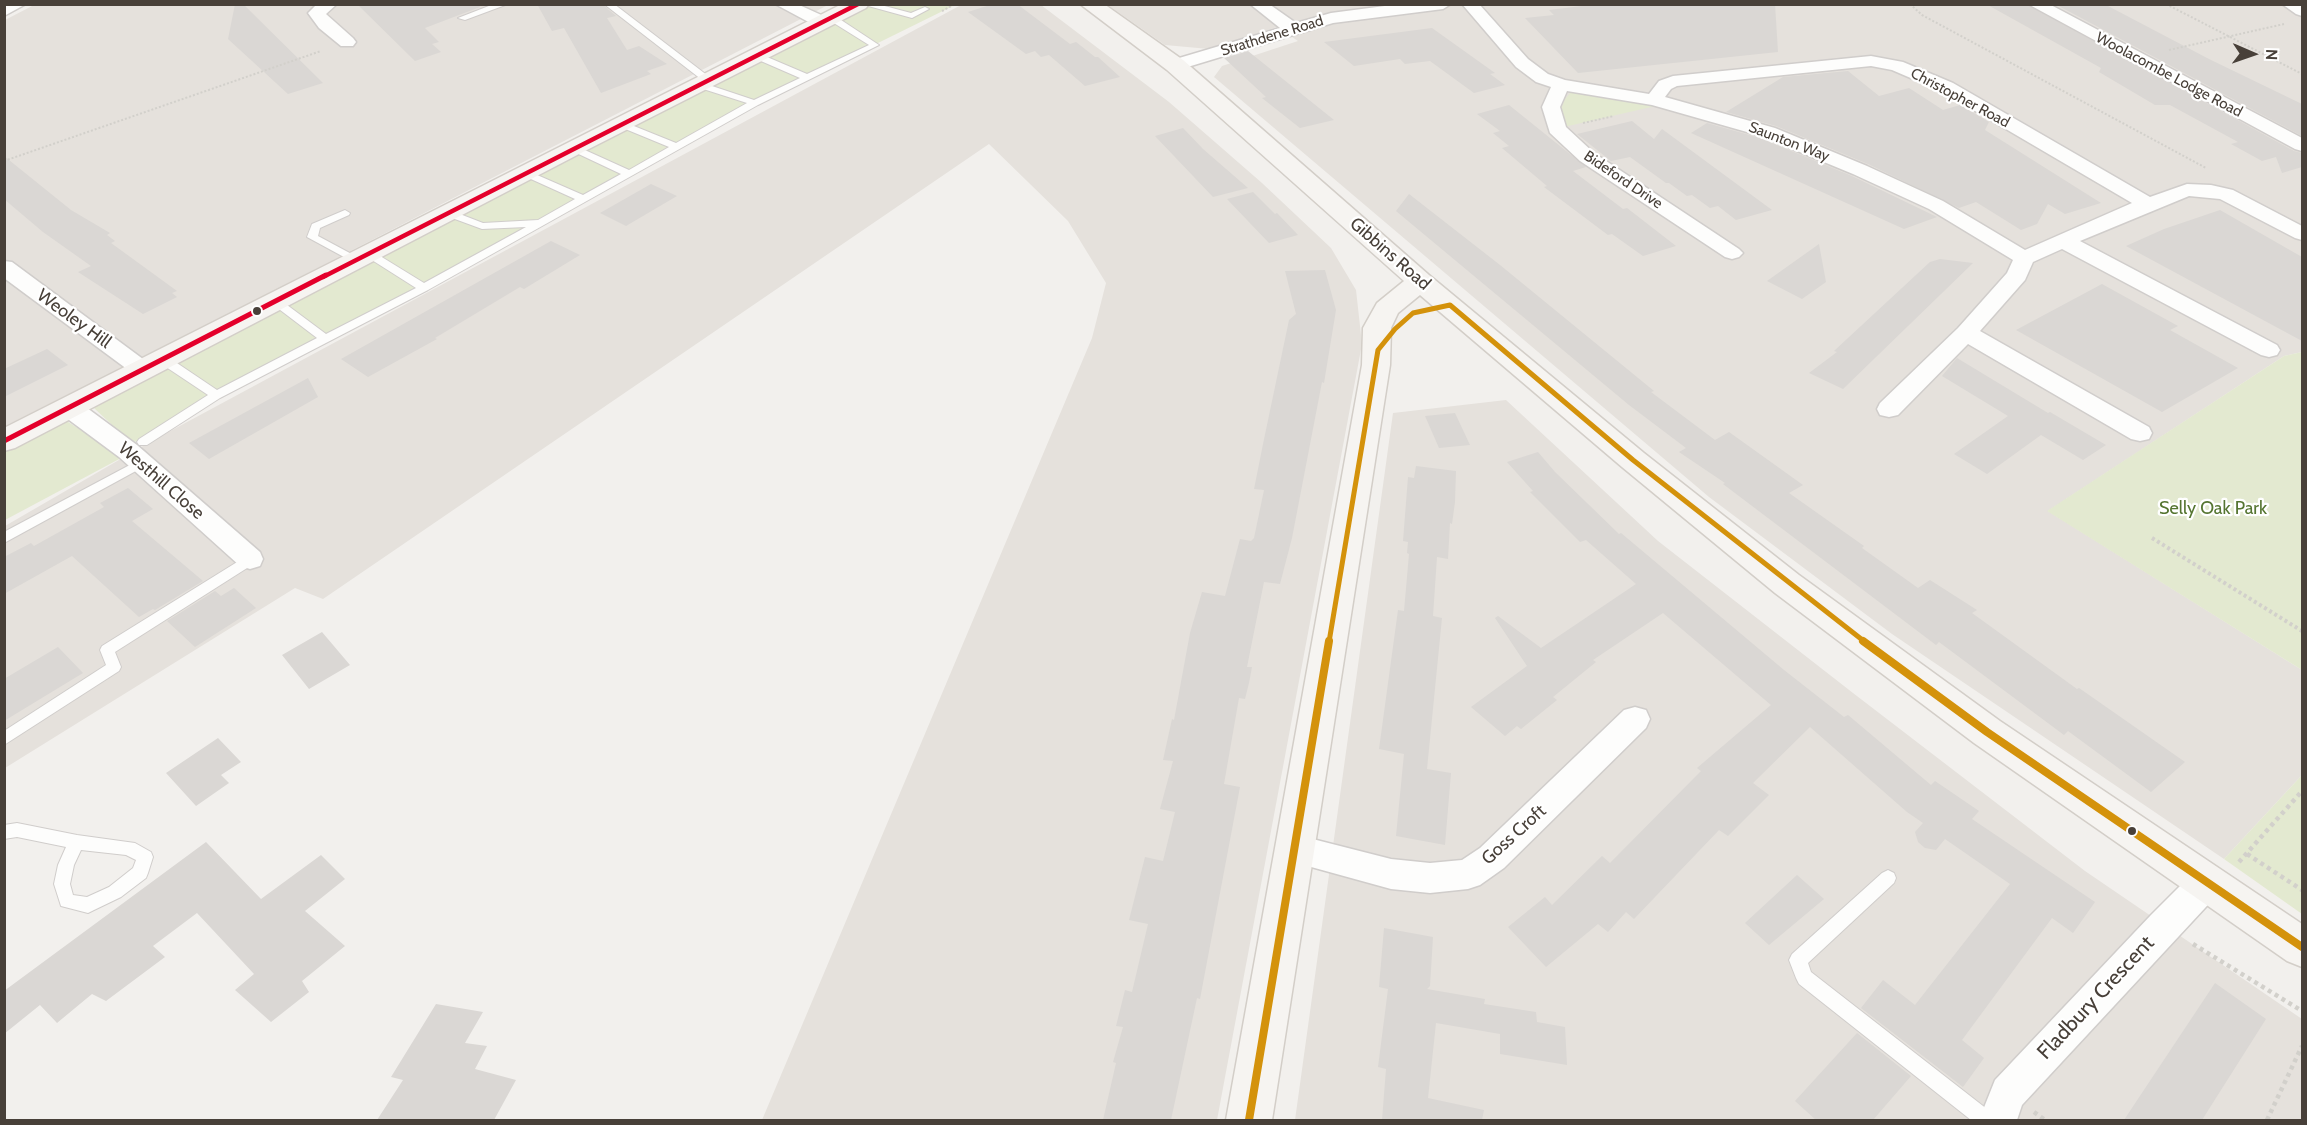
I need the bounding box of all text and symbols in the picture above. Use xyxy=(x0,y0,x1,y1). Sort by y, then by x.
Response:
street label: Strathdene Road xyxy=(1218,12,1326,60)
north arrow xyxy=(2223,24,2283,84)
street label: Woolacombe Lodge Road xyxy=(2093,29,2245,121)
text: N xyxy=(2262,49,2281,61)
street label: Christopher Road xyxy=(1907,64,2013,132)
street label: Saunton Way xyxy=(1746,118,1832,166)
street label: Bideford Drive xyxy=(1580,147,1666,213)
street label: Gibbins Road xyxy=(1345,213,1435,295)
street label: Weoley Hill xyxy=(33,285,115,353)
unlabelled marker xyxy=(251,305,263,317)
street label: Westhill Close xyxy=(114,438,208,524)
park label: Selly Oak Park xyxy=(2159,498,2267,520)
street label: Goss Croft xyxy=(1477,801,1551,869)
unlabelled marker xyxy=(2126,825,2138,837)
street label: Fladbury Crescent xyxy=(2032,931,2160,1065)

